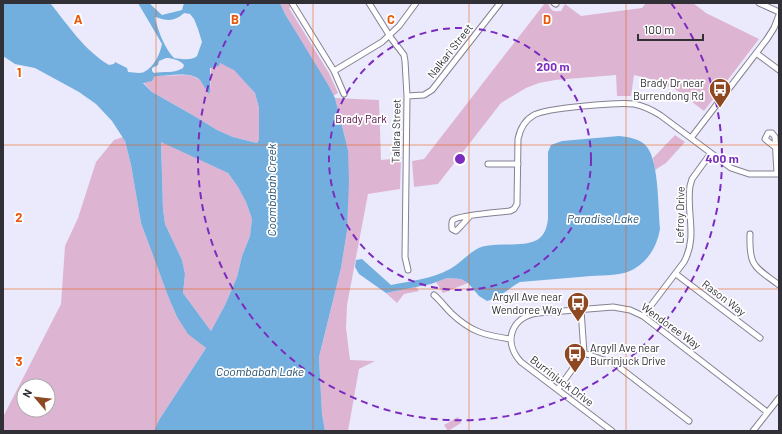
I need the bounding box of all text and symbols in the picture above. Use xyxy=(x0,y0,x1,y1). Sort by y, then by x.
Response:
text: A xyxy=(74,11,83,27)
text: B xyxy=(231,11,239,27)
text: C xyxy=(387,11,395,27)
text: D xyxy=(543,11,551,27)
scale bar xyxy=(638,16,703,42)
street label: Nalkari Street xyxy=(424,21,475,81)
text: 100 m xyxy=(644,22,674,36)
text: 200 m xyxy=(537,59,569,73)
text: 1 xyxy=(17,64,21,80)
place label: Brady Dr near Burrendong Rd xyxy=(633,76,704,102)
bus stop icon: Brady Dr near Burrendong Rd xyxy=(707,76,733,109)
street label: Tallara Street xyxy=(388,99,403,163)
park label: Brady Park xyxy=(335,112,387,125)
water label: Coombabah Creek xyxy=(264,143,278,236)
text: 400 m xyxy=(705,151,739,165)
centre of rings xyxy=(453,152,467,166)
street label: Lefroy Drive xyxy=(672,186,687,244)
text: 2 xyxy=(15,209,23,225)
water label: Paradise Lake xyxy=(567,211,639,225)
street label: Rason Way xyxy=(700,277,749,318)
place label: Argyll Ave near Wendoree Way xyxy=(492,290,562,316)
bus stop icon: Argyll Ave near Wendoree Way xyxy=(565,290,591,323)
street label: Wendoree Way xyxy=(639,300,704,352)
bus stop icon: Argyll Ave near Burrinjuck Drive xyxy=(562,341,588,374)
place label: Argyll Ave near Burrinjuck Drive xyxy=(590,341,666,367)
text: 3 xyxy=(15,353,23,369)
street label: Burrinjuck Drive xyxy=(528,353,597,409)
water label: Coombabah Lake xyxy=(216,364,304,378)
north arrow xyxy=(16,378,56,418)
text: N xyxy=(19,387,34,399)

